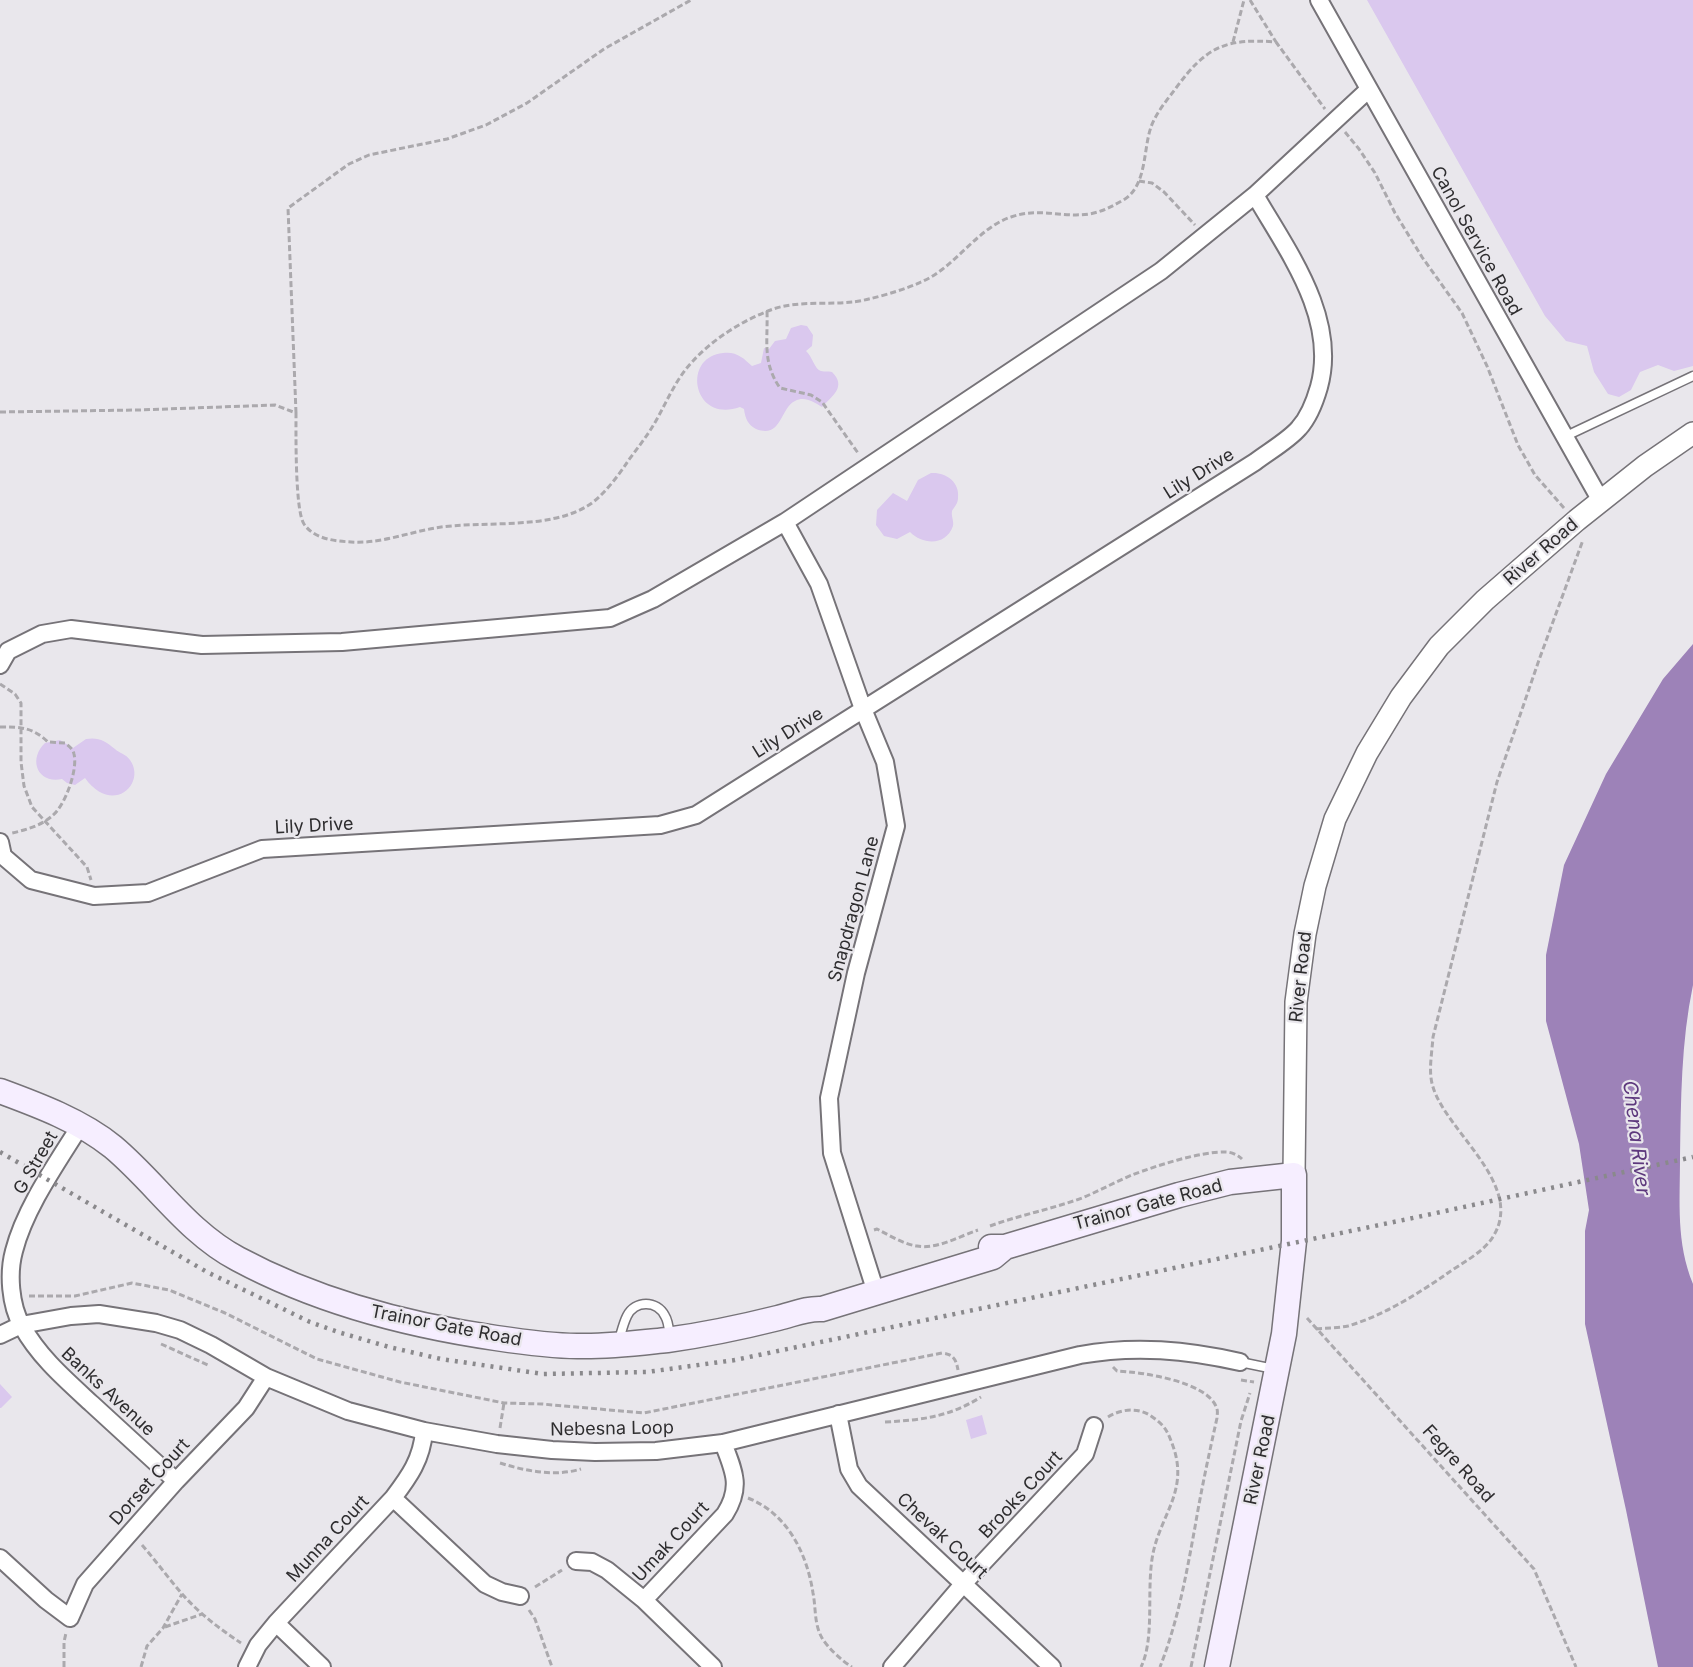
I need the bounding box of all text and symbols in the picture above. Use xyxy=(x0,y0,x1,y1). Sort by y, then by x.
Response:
street label: Canol Service Road xyxy=(1426,163,1526,319)
street label: Lily Drive xyxy=(1160,444,1238,504)
street label: River Road xyxy=(1499,514,1583,590)
street label: Lily Drive xyxy=(749,703,827,763)
street label: Lily Drive xyxy=(274,813,354,839)
street label: Snapdragon Lane xyxy=(824,834,884,984)
street label: River Road xyxy=(1285,930,1317,1024)
water label: Chena River xyxy=(1617,1079,1655,1197)
street label: G Street xyxy=(9,1128,63,1198)
street label: Trainor Gate Road xyxy=(1071,1175,1225,1235)
street label: Trainor Gate Road xyxy=(369,1301,523,1351)
street label: Banks Avenue xyxy=(57,1343,159,1441)
street label: River Road xyxy=(1240,1413,1280,1507)
street label: Nebesna Loop xyxy=(550,1417,674,1441)
street label: Fegre Road xyxy=(1418,1421,1498,1507)
street label: Dorset Court xyxy=(105,1434,195,1530)
street label: Brooks Court xyxy=(975,1447,1067,1543)
street label: Chevak Court xyxy=(892,1488,992,1584)
street label: Munna Court xyxy=(282,1491,374,1587)
street label: Umak Court xyxy=(628,1497,714,1587)

